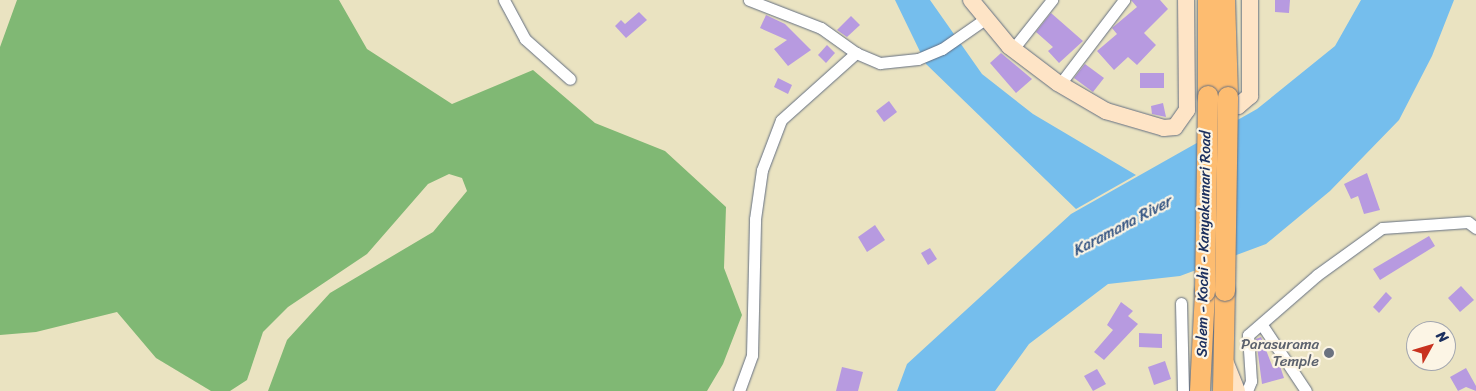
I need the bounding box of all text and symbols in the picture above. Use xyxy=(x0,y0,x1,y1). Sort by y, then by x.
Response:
street label: Salem - Kochi - Kanyakumari Road xyxy=(1193,130,1215,358)
water label: Karamana River xyxy=(1069,192,1175,260)
north arrow xyxy=(1406,321,1456,371)
text: N xyxy=(1429,325,1455,349)
place label: Parasurama Temple xyxy=(1241,335,1319,370)
marker: Parasurama Temple xyxy=(1323,347,1335,359)

